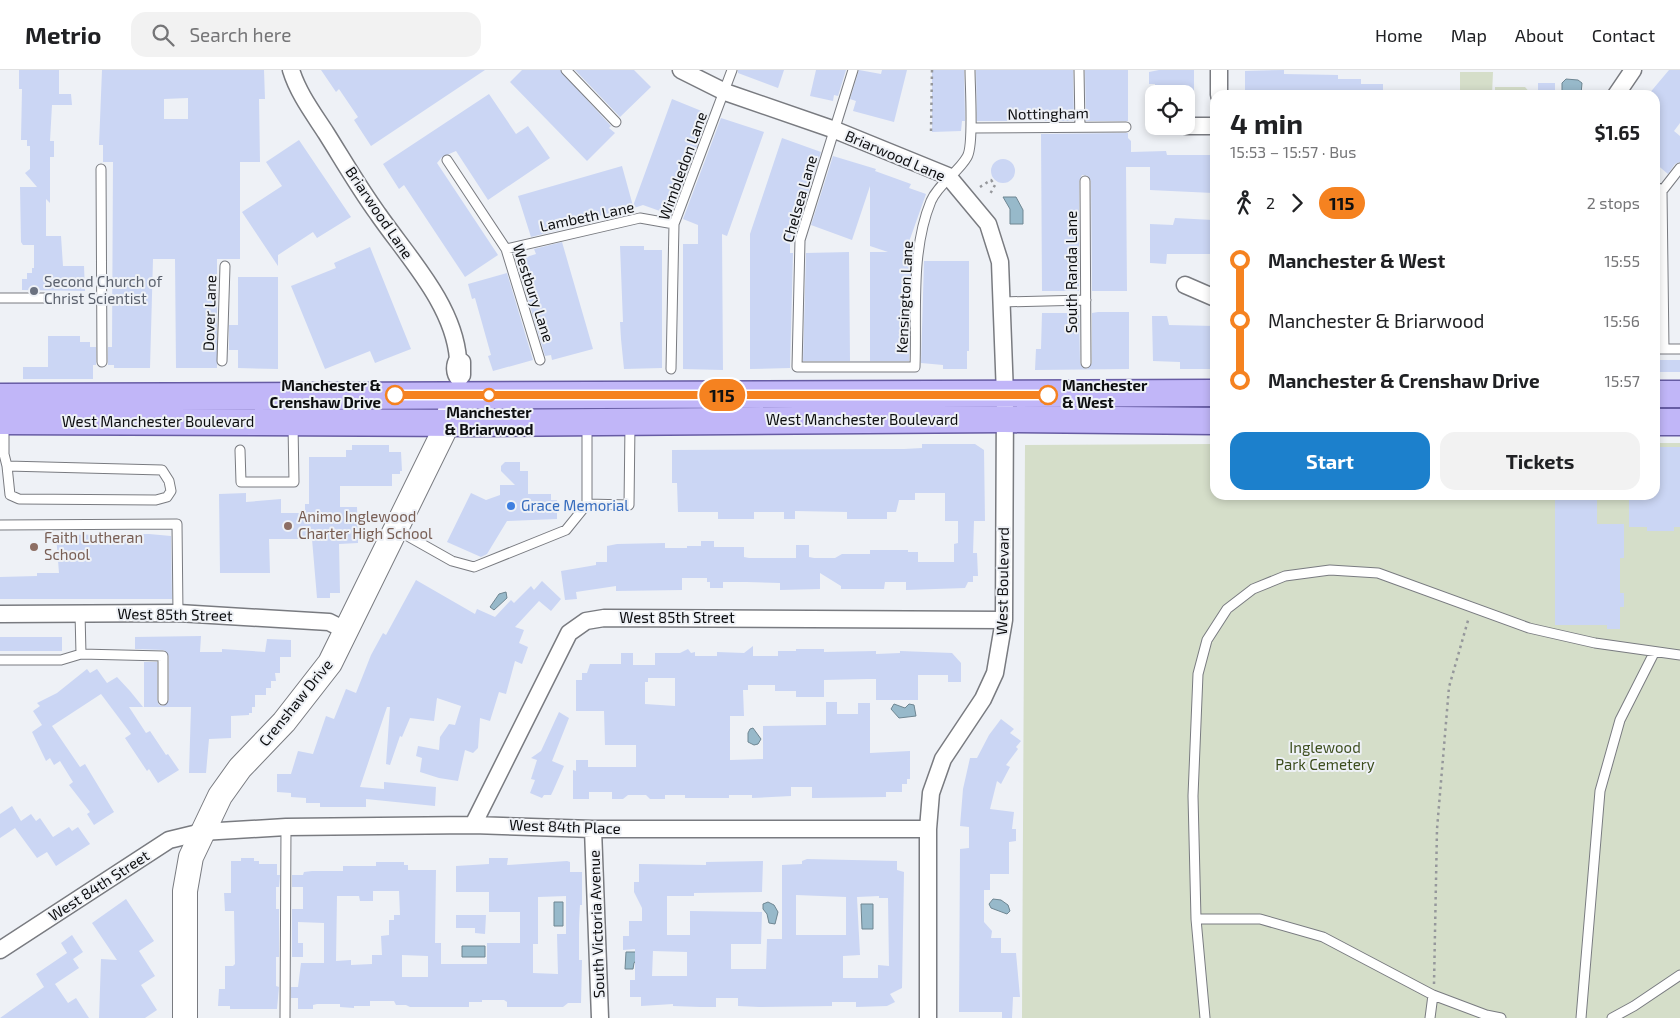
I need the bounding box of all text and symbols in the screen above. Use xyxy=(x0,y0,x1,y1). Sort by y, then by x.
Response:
search box xyxy=(131,12,481,57)
text: Metrio xyxy=(25,20,101,49)
icon: search xyxy=(149,21,177,49)
text: Search here xyxy=(189,23,291,46)
text: Home xyxy=(1375,24,1423,46)
text: Map xyxy=(1451,24,1487,46)
text: About xyxy=(1515,24,1564,46)
text: Contact xyxy=(1592,24,1655,46)
map controls xyxy=(1145,85,1195,135)
button: locate xyxy=(1145,85,1195,135)
street label: Nottingham xyxy=(1007,103,1089,123)
text: 4 min xyxy=(1230,106,1303,140)
street label: Wimbledon Lane xyxy=(654,109,710,222)
text: $1.65 xyxy=(1594,121,1640,144)
street label: Briarwood Lane xyxy=(842,126,948,184)
text: 15:53 – 15:57 · Bus xyxy=(1230,142,1356,161)
street label: Chelsea Lane xyxy=(778,153,820,244)
street label: Briarwood Lane xyxy=(342,163,417,262)
icon: walk xyxy=(1230,189,1258,217)
icon: forward xyxy=(1283,189,1311,217)
text: 115 xyxy=(1329,192,1355,214)
text: 2 xyxy=(1266,193,1275,212)
text: 2 stops xyxy=(1587,193,1640,212)
street label: Lambeth Lane xyxy=(538,197,636,235)
street label: South Randa Lane xyxy=(1062,211,1080,333)
street label: Kensington Lane xyxy=(892,240,916,354)
street label: Westbury Lane xyxy=(510,241,558,344)
text: Manchester & West xyxy=(1268,249,1445,272)
text: 15:55 xyxy=(1604,251,1640,270)
place label: Second Church of Christ Scientist xyxy=(44,272,162,307)
street label: Dover Lane xyxy=(199,275,219,351)
marker: Second Church of Christ Scientist xyxy=(28,285,40,297)
text: Manchester & Briarwood xyxy=(1268,309,1484,332)
text: 15:56 xyxy=(1604,311,1640,330)
text: Manchester & Crenshaw Drive xyxy=(1268,369,1540,392)
text: 15:57 xyxy=(1605,371,1640,390)
place label: Manchester & Crenshaw Drive xyxy=(270,376,382,411)
place label: Manchester & West xyxy=(1062,376,1148,411)
line badge: 115 xyxy=(693,379,751,411)
text: 115 xyxy=(709,384,735,406)
marker: Manchester & Crenshaw Drive xyxy=(385,385,405,405)
marker: Manchester & West xyxy=(1038,385,1058,405)
marker: Manchester & Briarwood xyxy=(482,388,496,402)
place label: Manchester & Briarwood xyxy=(444,403,534,438)
street label: West Manchester Boulevard xyxy=(766,410,958,428)
street label: West Manchester Boulevard xyxy=(62,412,254,430)
button: Start xyxy=(1230,432,1430,490)
button: Tickets xyxy=(1440,432,1640,490)
place label: Grace Memorial xyxy=(521,496,629,514)
marker: Grace Memorial xyxy=(505,500,517,512)
place label: Animo Inglewood Charter High School xyxy=(298,507,433,542)
marker: Animo Inglewood Charter High School xyxy=(282,520,294,532)
street label: West Boulevard xyxy=(992,527,1012,635)
place label: Faith Lutheran School xyxy=(44,528,143,563)
marker: Faith Lutheran School xyxy=(28,541,40,553)
street label: West 85th Street xyxy=(117,604,233,624)
street label: West 85th Street xyxy=(619,608,735,626)
street label: Crenshaw Drive xyxy=(255,655,336,750)
park label: Inglewood Park Cemetery xyxy=(1275,738,1375,773)
street label: West 84th Place xyxy=(509,815,621,837)
street label: West 84th Street xyxy=(45,846,152,924)
street label: South Victoria Avenue xyxy=(584,849,608,999)

